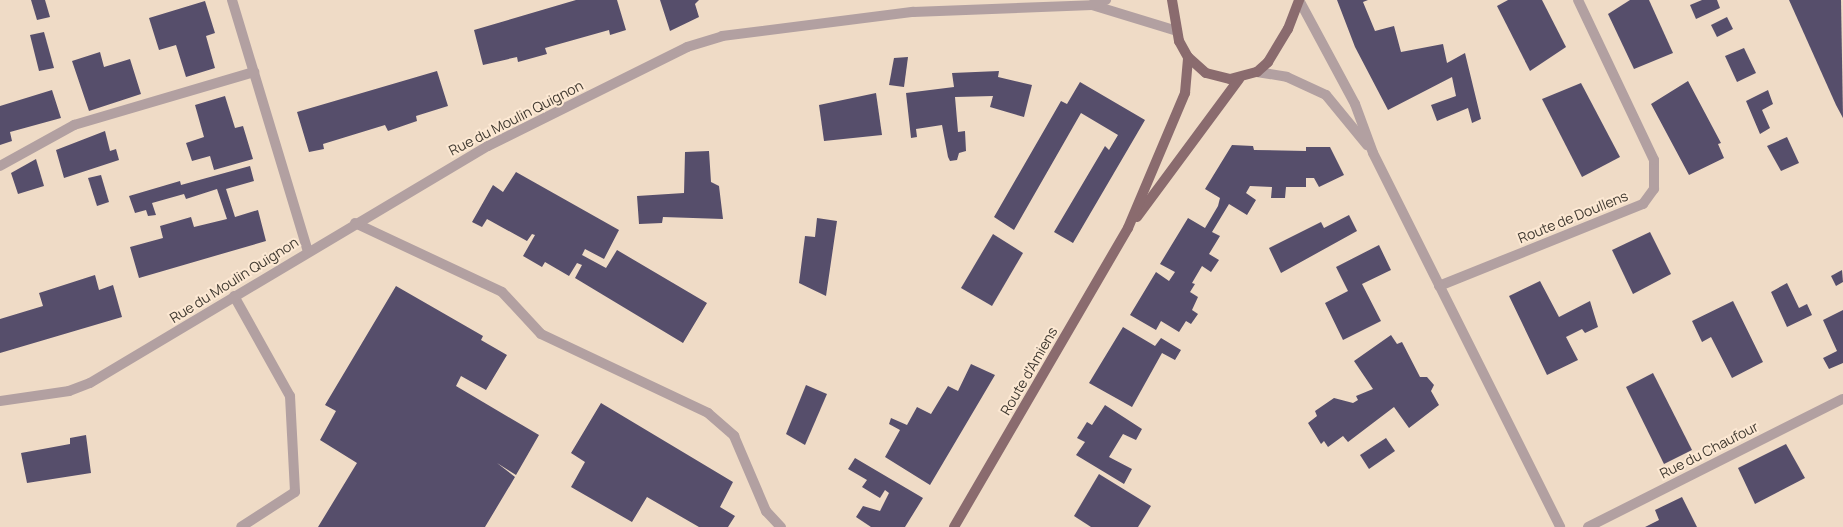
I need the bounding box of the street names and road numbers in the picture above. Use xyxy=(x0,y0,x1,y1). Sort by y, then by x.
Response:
street label: Rue du Moulin Quignon xyxy=(446,77,586,159)
street label: Route de Doullens xyxy=(1516,187,1630,247)
street label: Rue du Moulin Quignon xyxy=(167,234,301,326)
street label: Route d'Amiens xyxy=(997,324,1061,418)
street label: Rue du Chaufour xyxy=(1657,418,1761,482)

